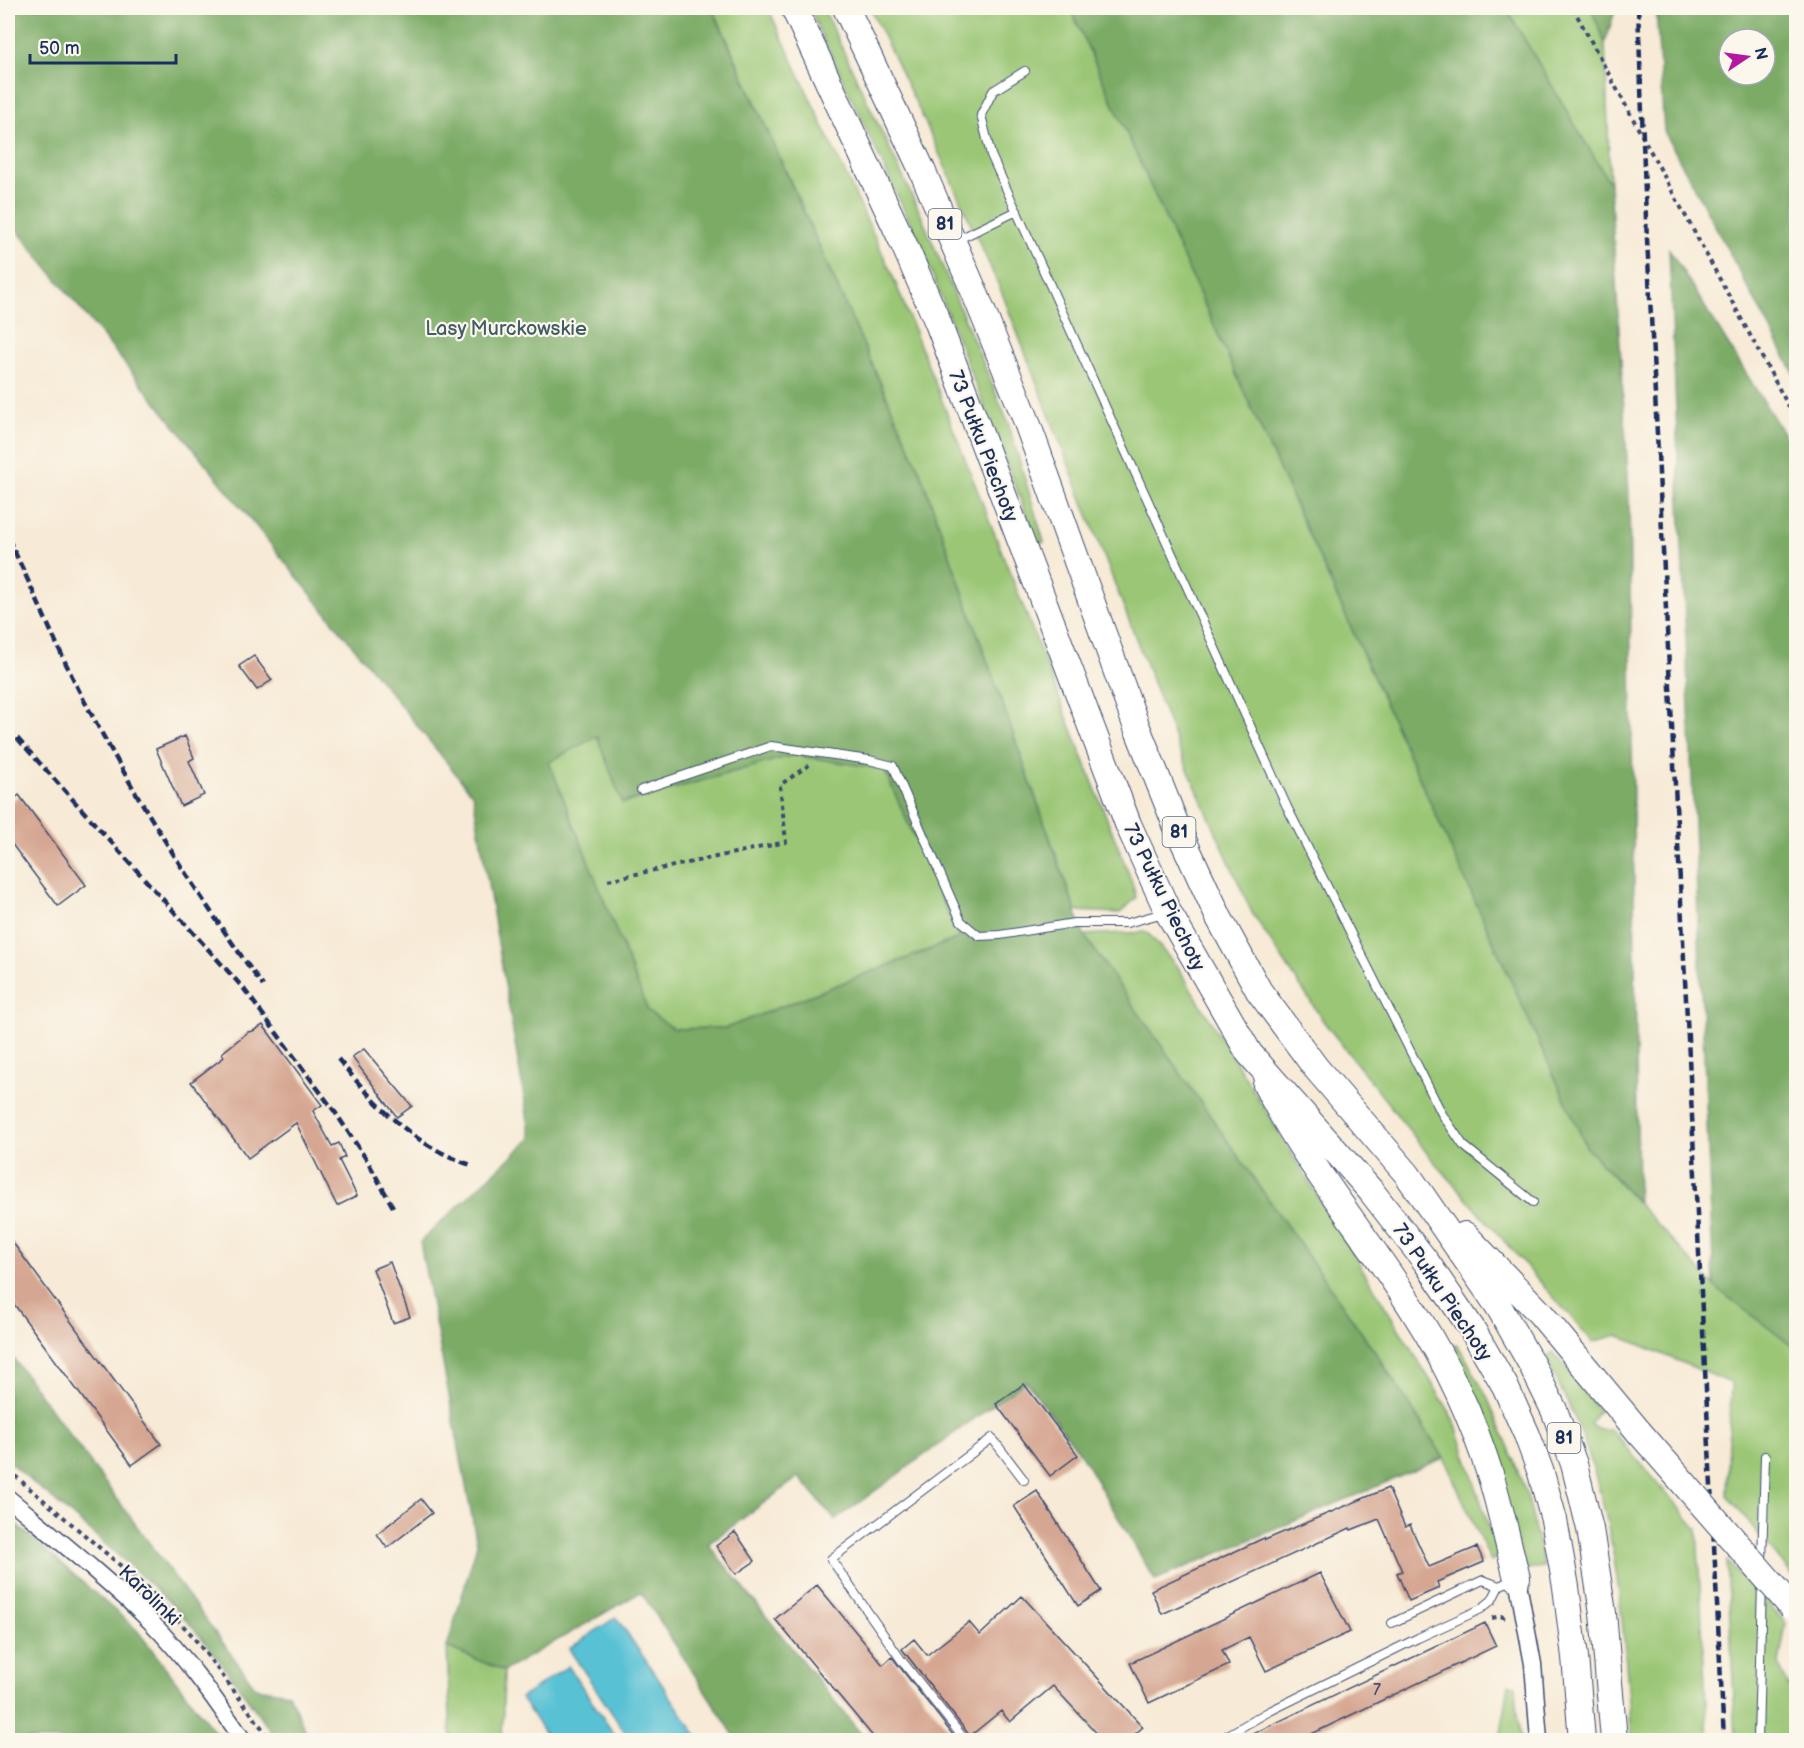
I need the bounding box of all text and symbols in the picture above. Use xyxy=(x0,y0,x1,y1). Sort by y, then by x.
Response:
scale bar xyxy=(30,27,176,65)
north arrow xyxy=(1717,27,1777,87)
text: 50 m xyxy=(39,38,80,59)
text: N xyxy=(1750,46,1771,62)
road number: 81 xyxy=(928,209,962,239)
park label: Lasy Murckowskie xyxy=(425,317,587,341)
street label: 73 Pułku Piechoty xyxy=(943,367,1023,526)
road number: 81 xyxy=(1162,817,1196,847)
street label: 73 Pułku Piechoty xyxy=(1118,820,1210,975)
street label: 73 Pułku Piechoty xyxy=(1387,1219,1497,1366)
road number: 81 xyxy=(1548,1423,1580,1453)
street label: Karolinki xyxy=(113,1560,185,1631)
house number: 7 xyxy=(1373,1681,1381,1700)

